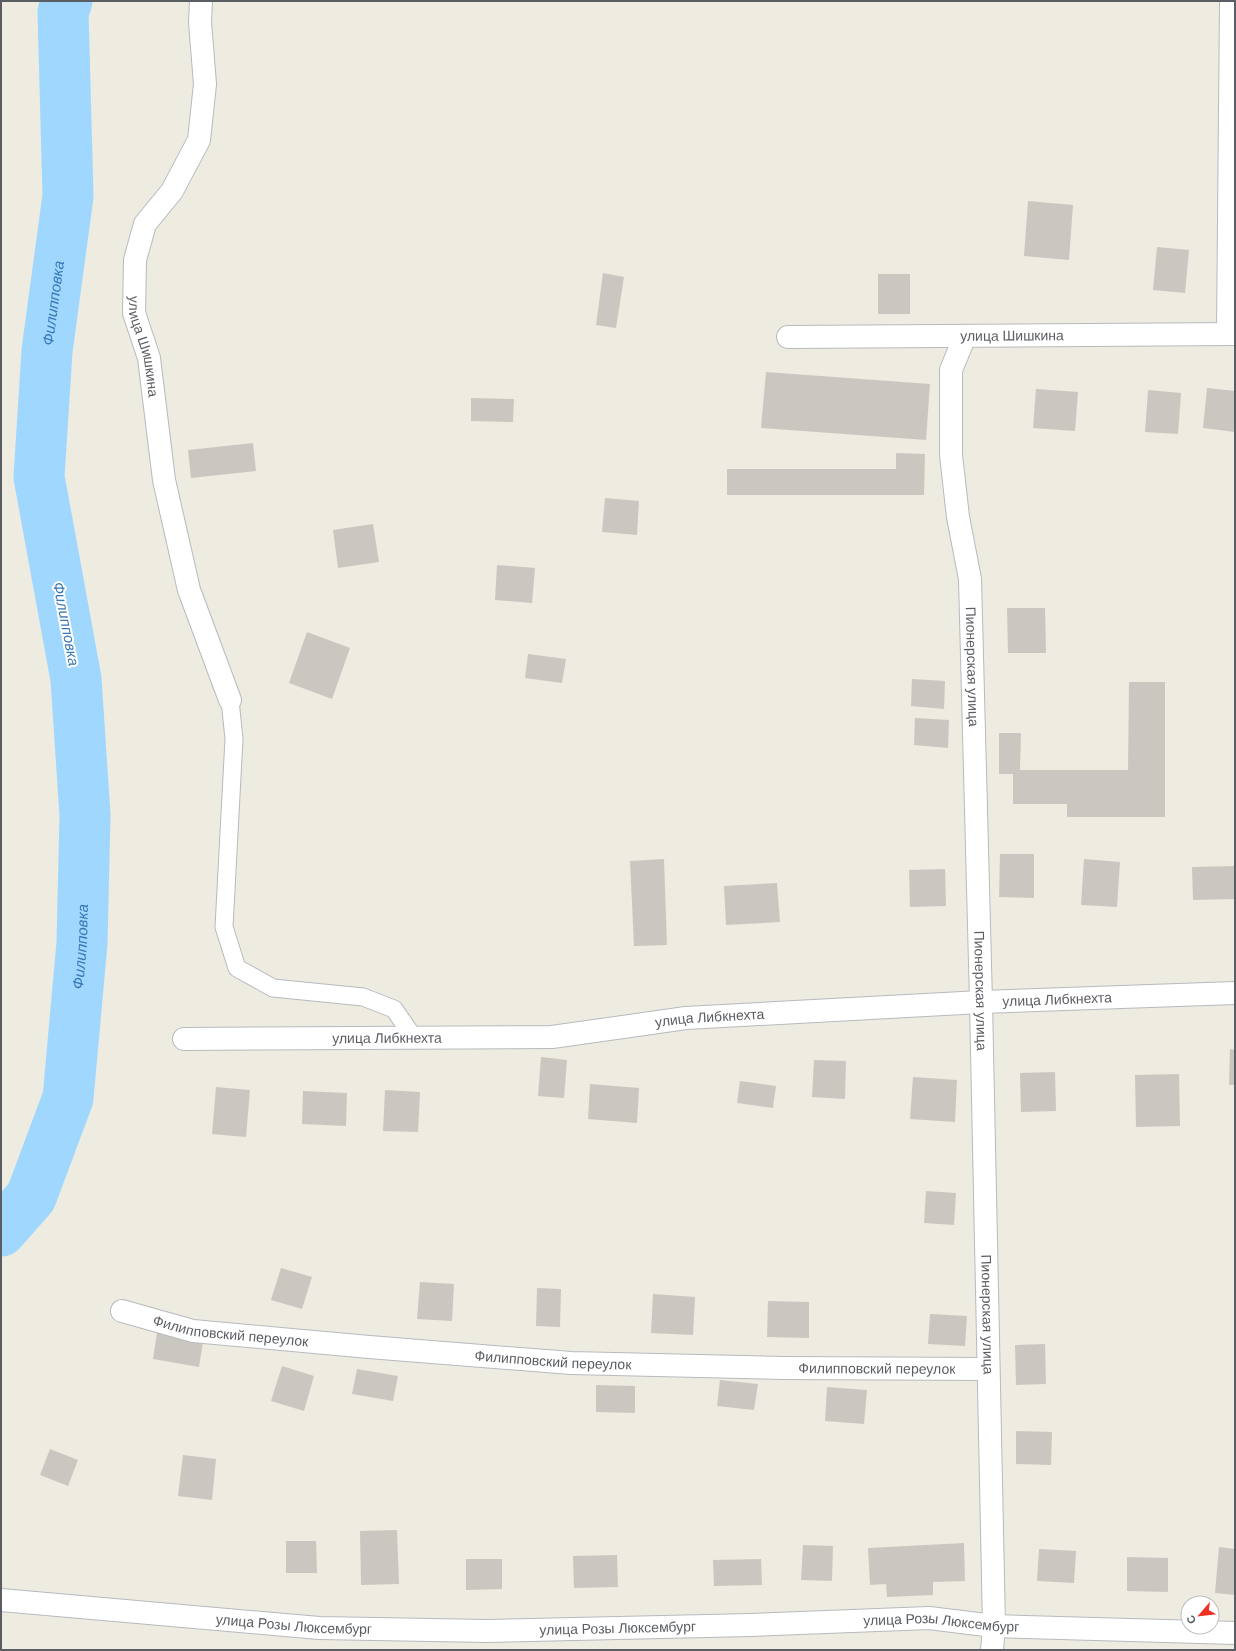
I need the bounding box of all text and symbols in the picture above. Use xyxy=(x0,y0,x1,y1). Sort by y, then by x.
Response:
water label: Филипповка xyxy=(38,259,69,347)
street label: улица Шишкина xyxy=(125,296,163,398)
street label: улица Шишкина xyxy=(960,326,1064,345)
water label: Филипповка xyxy=(48,580,84,668)
street label: Пионерская улица xyxy=(962,606,983,727)
water label: Филипповка xyxy=(68,904,93,990)
street label: Пионерская улица xyxy=(970,930,991,1051)
street label: улица Либкнехта xyxy=(1002,988,1112,1010)
street label: улица Либкнехта xyxy=(654,1005,765,1031)
street label: улица Либкнехта xyxy=(332,1029,442,1047)
street label: Пионерская улица xyxy=(977,1254,998,1375)
street label: Филипповский переулок xyxy=(151,1311,310,1351)
street label: Филипповский переулок xyxy=(474,1346,632,1373)
street label: Филипповский переулок xyxy=(798,1359,956,1378)
north arrow xyxy=(1180,1595,1220,1635)
street label: улица Розы Люксембург xyxy=(863,1609,1020,1636)
street label: улица Розы Люксембург xyxy=(215,1610,372,1638)
text: С xyxy=(1183,1613,1199,1626)
street label: улица Розы Люксембург xyxy=(539,1617,696,1639)

